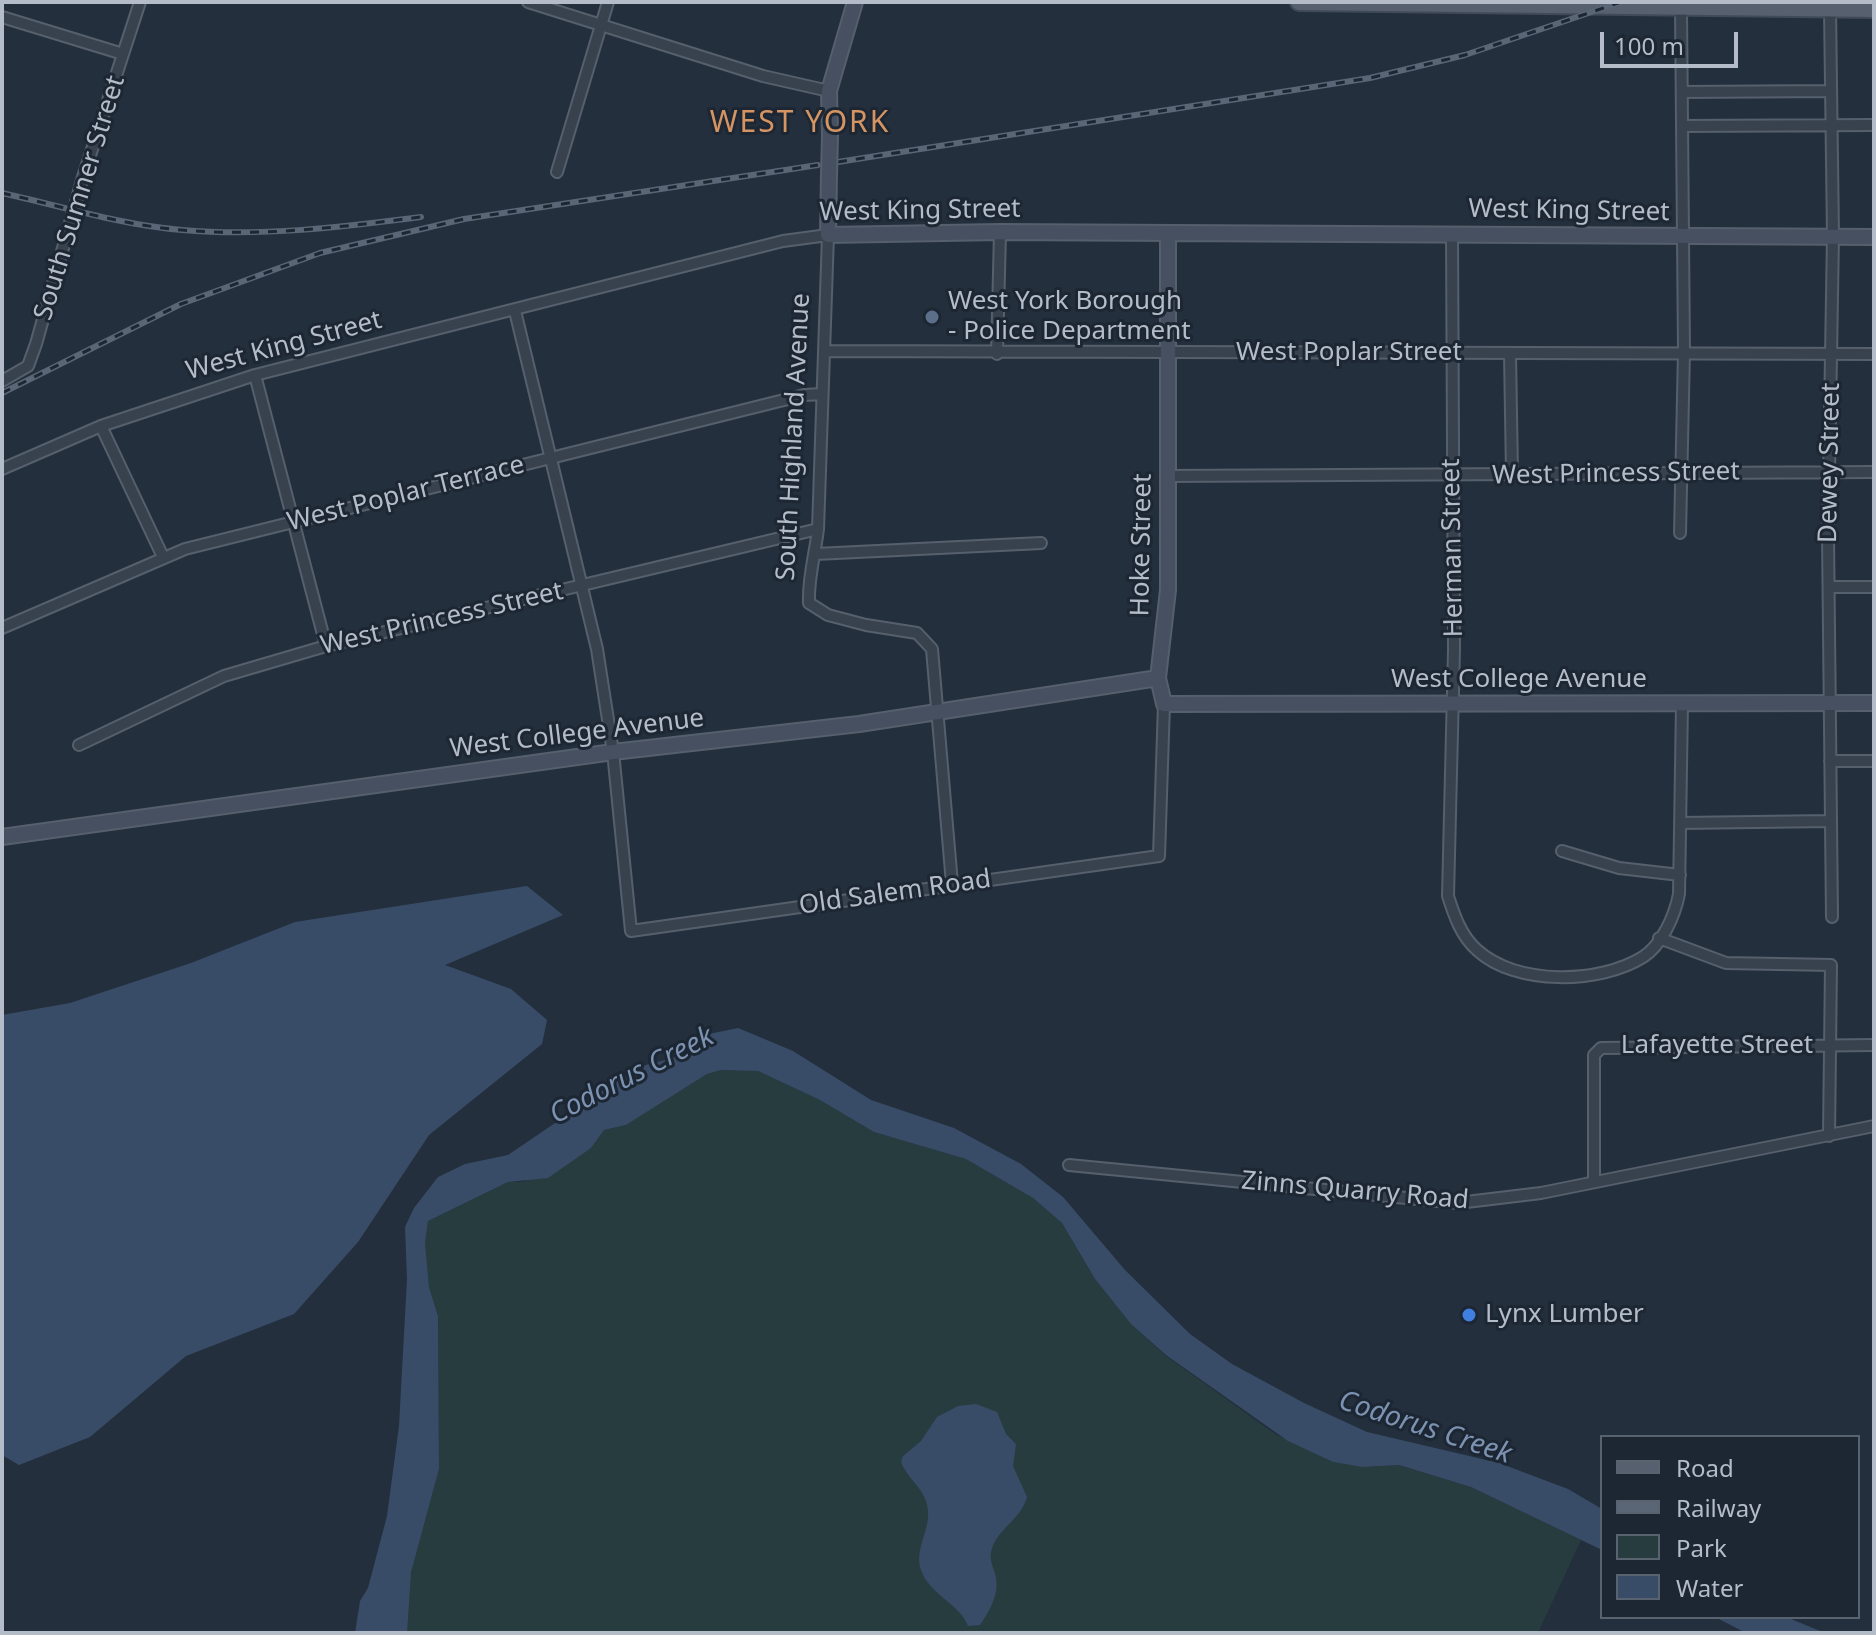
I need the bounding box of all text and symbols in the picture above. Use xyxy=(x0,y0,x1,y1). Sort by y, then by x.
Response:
scale bar xyxy=(1604,16,1742,66)
text: 100 m xyxy=(1614,29,1684,62)
street label: South Sumner Street xyxy=(28,72,132,324)
district label: WEST YORK xyxy=(710,105,890,141)
street label: West King Street xyxy=(819,194,1021,228)
street label: West King Street xyxy=(1468,194,1670,228)
place label: West York Borough - Police Department xyxy=(948,286,1191,348)
street label: South Highland Avenue xyxy=(771,293,817,581)
street label: West King Street xyxy=(183,305,385,387)
marker: West York Borough - Police Department xyxy=(923,308,941,326)
street label: West Poplar Street xyxy=(1236,337,1462,369)
street label: Dewey Street xyxy=(1813,383,1847,543)
street label: West Poplar Terrace xyxy=(284,449,528,539)
street label: West Princess Street xyxy=(1492,456,1740,492)
street label: Herman Street xyxy=(1436,458,1470,638)
street label: Hoke Street xyxy=(1125,473,1159,617)
street label: West Princess Street xyxy=(318,576,566,662)
street label: West College Avenue xyxy=(1391,664,1647,696)
street label: West College Avenue xyxy=(448,703,706,765)
street label: Old Salem Road xyxy=(797,864,993,922)
water label: Codorus Creek xyxy=(544,1020,720,1132)
street label: Lafayette Street xyxy=(1621,1030,1813,1062)
street label: Zinns Quarry Road xyxy=(1240,1166,1470,1216)
place label: Lynx Lumber xyxy=(1485,1299,1644,1331)
marker: Lynx Lumber xyxy=(1460,1306,1478,1324)
water label: Codorus Creek xyxy=(1334,1384,1516,1472)
legend xyxy=(1600,1435,1860,1619)
text: Road xyxy=(1676,1451,1734,1484)
text: Railway xyxy=(1676,1491,1761,1524)
text: Park xyxy=(1676,1531,1727,1564)
text: Water xyxy=(1676,1571,1743,1604)

